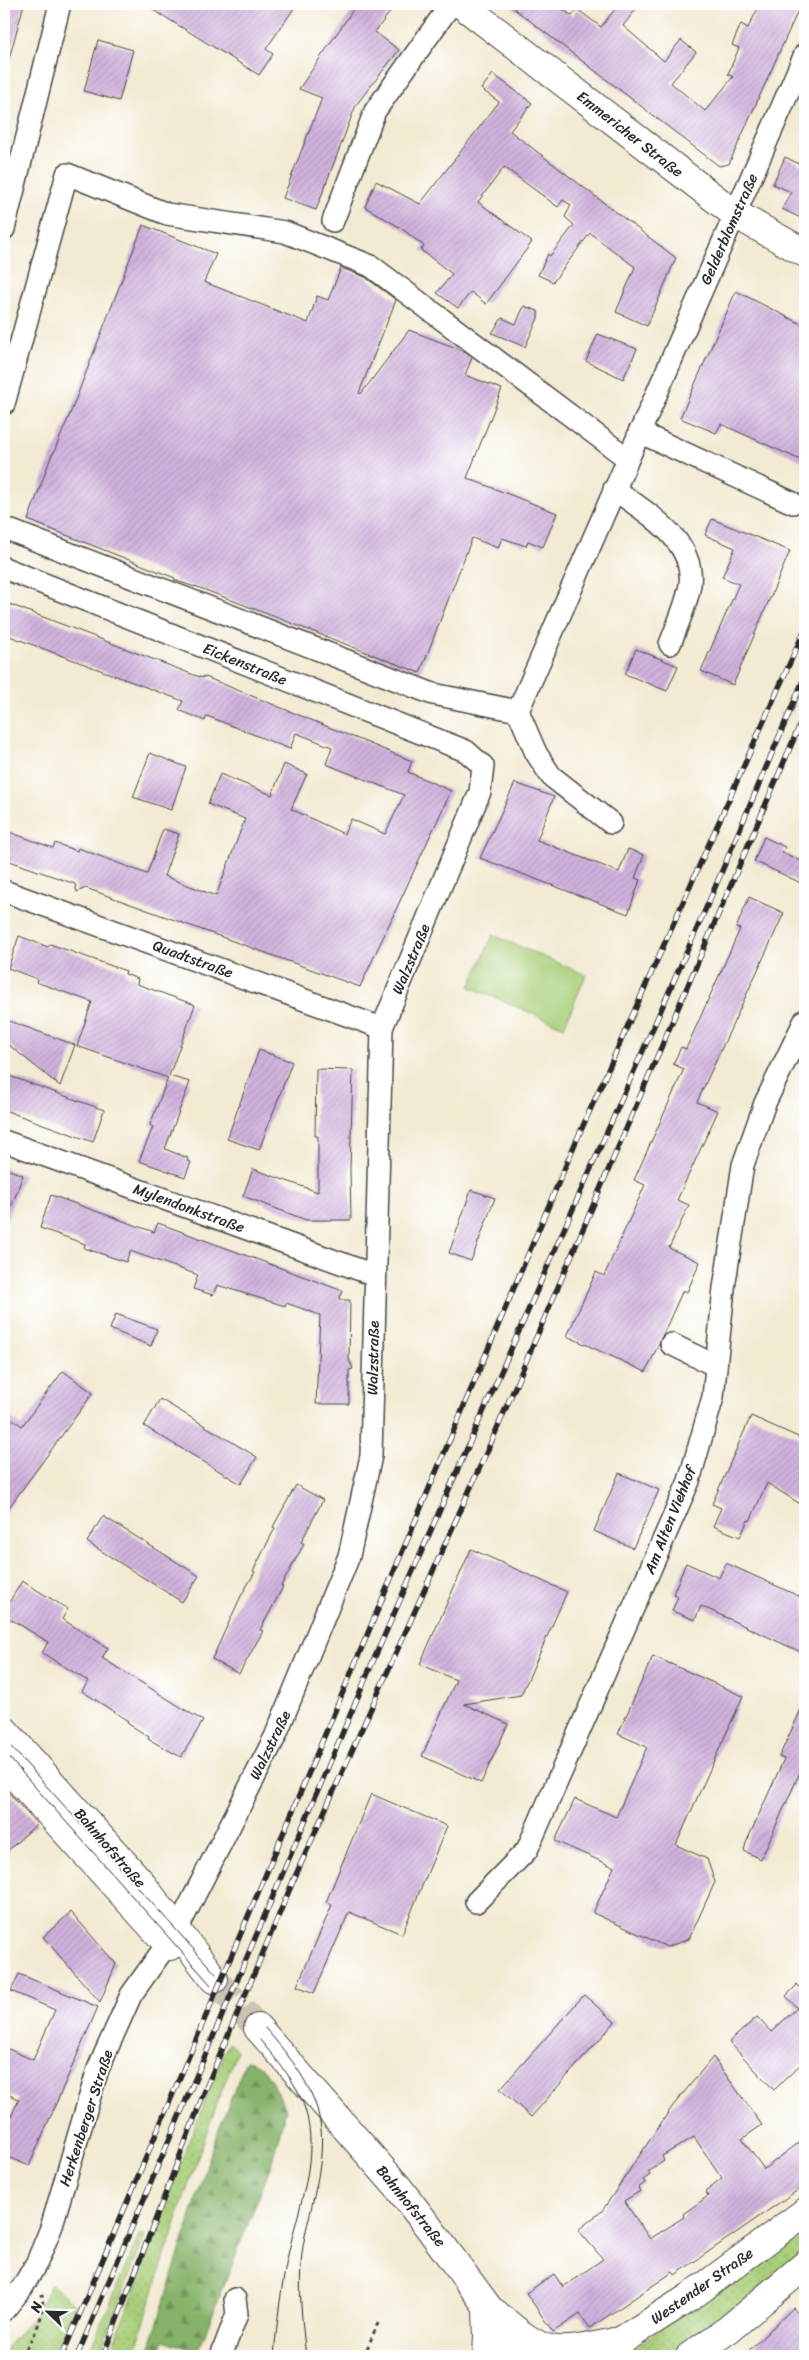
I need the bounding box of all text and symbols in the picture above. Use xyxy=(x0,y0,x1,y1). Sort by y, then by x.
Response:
street label: Emmericher Straße xyxy=(571,84,689,184)
street label: Gelderblomstraße xyxy=(693,169,765,289)
street label: Eickenstraße xyxy=(199,635,291,693)
street label: Walzstraße xyxy=(384,920,438,998)
street label: Quadtstraße xyxy=(149,932,237,986)
street label: Mylendonkstraße xyxy=(130,1176,249,1240)
street label: Walzstraße xyxy=(359,1321,387,1395)
street label: Am Alten Viehhof xyxy=(636,1460,704,1579)
street label: Walzstraße xyxy=(242,1706,298,1784)
street label: Bahnhofstraße xyxy=(67,1802,153,1894)
street label: Herkenberger Straße xyxy=(52,2046,120,2190)
street label: Bahnhofstraße xyxy=(370,2159,453,2253)
street label: Westender Straße xyxy=(645,2240,759,2331)
north arrow xyxy=(22,2288,72,2338)
text: N xyxy=(23,2297,50,2317)

